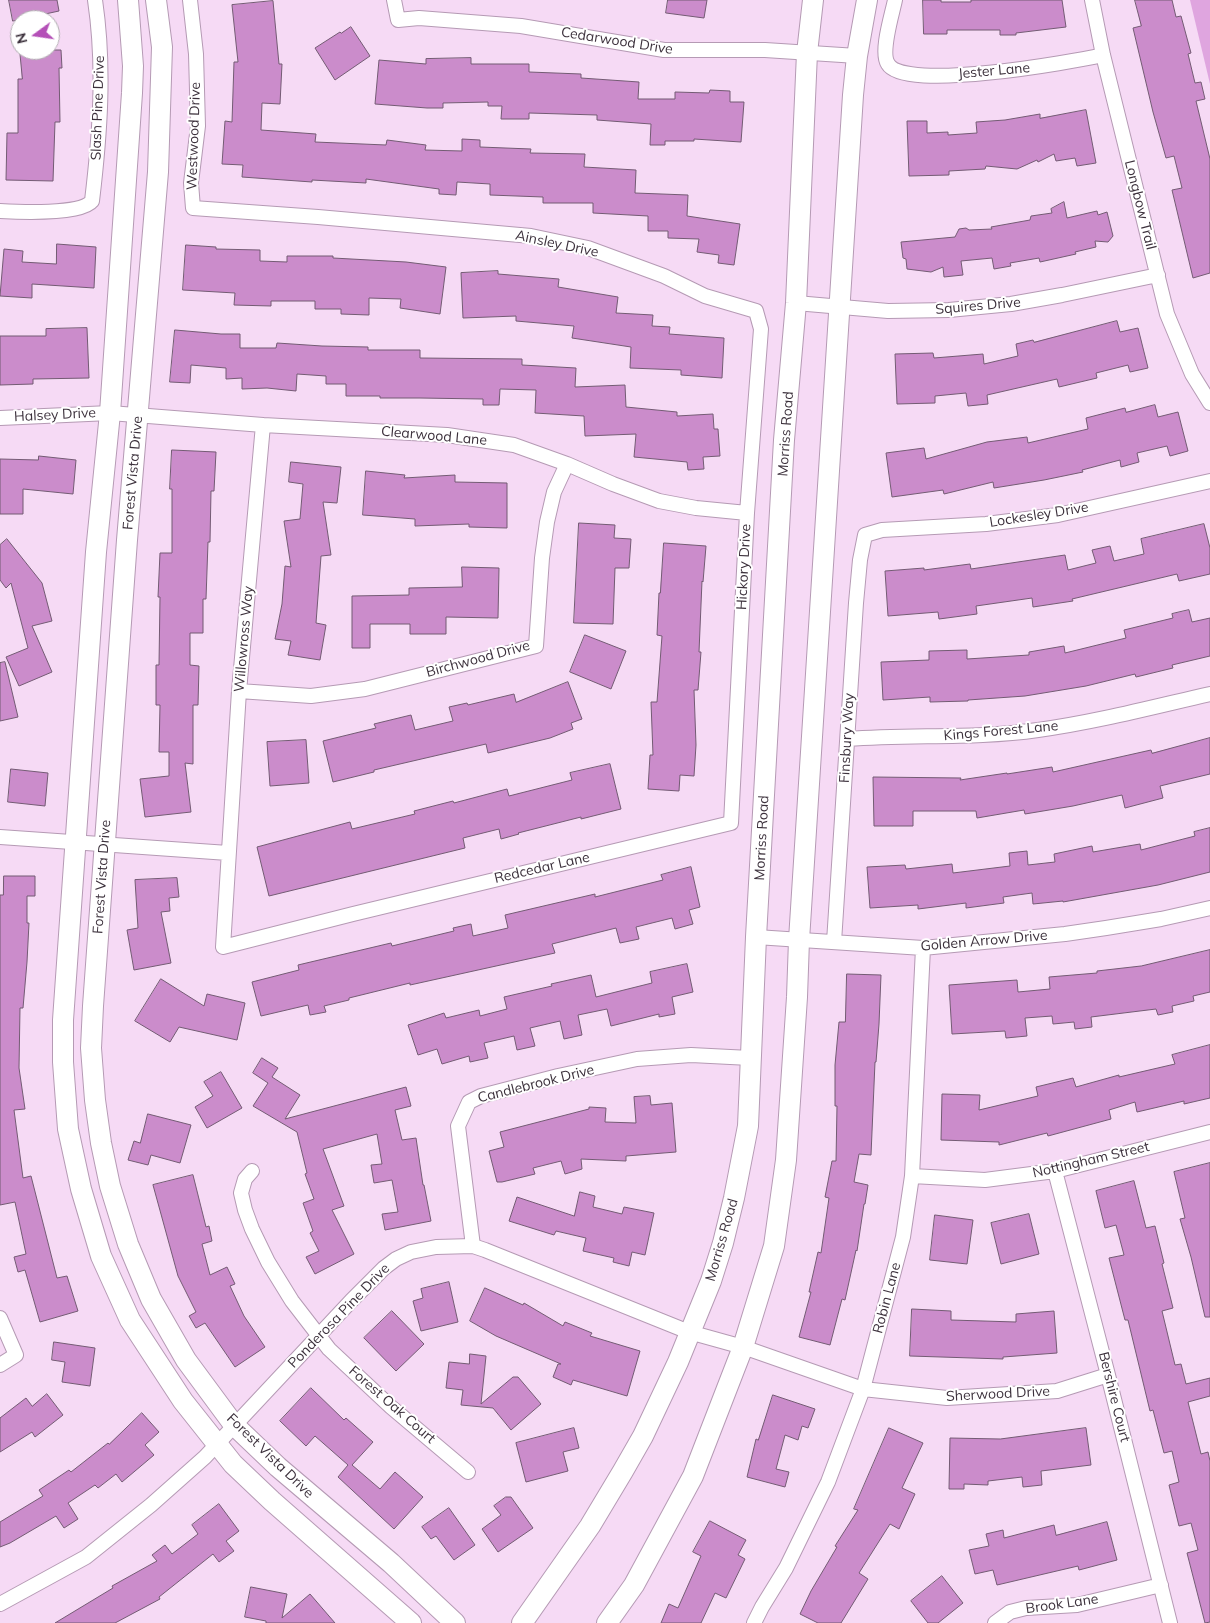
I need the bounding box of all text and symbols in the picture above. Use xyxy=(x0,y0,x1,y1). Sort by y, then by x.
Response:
north arrow xyxy=(10,10,60,60)
street label: Cedarwood Drive xyxy=(560,24,674,58)
text: N xyxy=(11,31,31,46)
street label: Slash Pine Drive xyxy=(88,55,108,161)
street label: Jester Lane xyxy=(957,59,1031,83)
street label: Westwood Drive xyxy=(184,82,204,190)
street label: Longbow Trail xyxy=(1121,158,1159,252)
street label: Ainsley Drive xyxy=(514,227,600,261)
street label: Squires Drive xyxy=(935,294,1021,318)
street label: Morriss Road xyxy=(775,391,797,477)
street label: Halsey Drive xyxy=(14,404,96,426)
street label: Forest Vista Drive xyxy=(120,415,146,531)
street label: Clearwood Lane xyxy=(380,423,488,449)
street label: Lockesley Drive xyxy=(988,499,1090,531)
street label: Hickory Drive xyxy=(733,523,755,611)
street label: Willowross Way xyxy=(231,585,257,693)
street label: Birchwood Drive xyxy=(424,637,532,681)
street label: Finsbury Way xyxy=(836,693,858,783)
street label: Kings Forest Lane xyxy=(943,718,1059,744)
street label: Morriss Road xyxy=(751,795,773,881)
street label: Forest Vista Drive xyxy=(90,819,114,935)
street label: Redcedar Lane xyxy=(493,849,591,887)
street label: Golden Arrow Drive xyxy=(920,927,1048,955)
street label: Candlebrook Drive xyxy=(476,1061,596,1107)
street label: Nottingham Street xyxy=(1031,1138,1151,1182)
street label: Morriss Road xyxy=(702,1197,742,1283)
street label: Ponderosa Pine Drive xyxy=(285,1260,393,1372)
street label: Robin Lane xyxy=(869,1261,905,1335)
street label: Bershire Court xyxy=(1095,1350,1133,1444)
street label: Forest Oak Court xyxy=(345,1363,439,1447)
street label: Sherwood Drive xyxy=(946,1383,1050,1405)
street label: Forest Vista Drive xyxy=(223,1410,317,1502)
street label: Brook Lane xyxy=(1025,1591,1099,1617)

